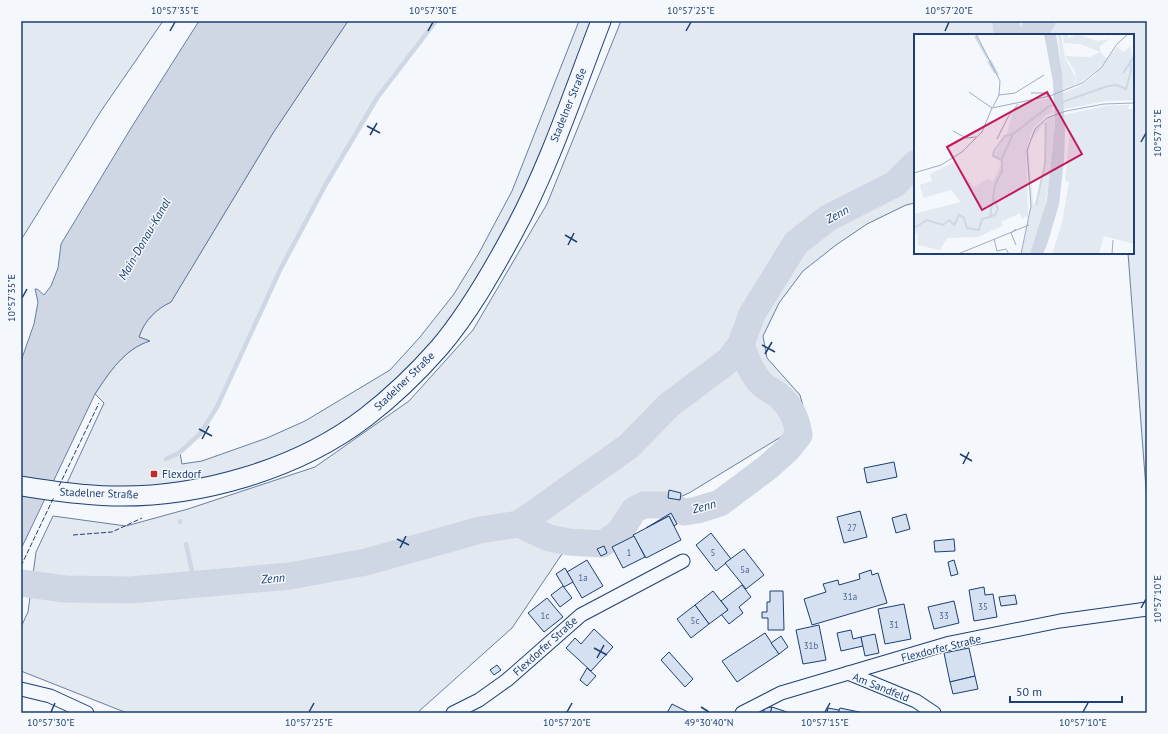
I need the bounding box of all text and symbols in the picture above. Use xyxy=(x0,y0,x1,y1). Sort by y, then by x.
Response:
text: 10°57'35"E xyxy=(151,4,199,17)
text: 10°57'30"E xyxy=(409,4,457,17)
text: 10°57'25"E xyxy=(667,4,715,17)
text: 10°57'20"E xyxy=(925,4,973,17)
inset map xyxy=(914,34,1134,254)
street label: Stadelner Straße xyxy=(547,65,589,144)
text: 10°57'15"E xyxy=(1151,109,1164,157)
water label: Main-Donau-Kanal xyxy=(115,195,174,283)
water label: Zenn xyxy=(822,202,851,227)
text: 10°57'35"E xyxy=(5,274,18,322)
street label: Stadelner Straße xyxy=(371,348,438,413)
place label: Flexdorf xyxy=(162,467,201,481)
marker: Flexdorf xyxy=(149,469,159,479)
street label: Stadelner Straße xyxy=(59,485,139,501)
water label: Zenn xyxy=(689,496,718,517)
house number: 27 xyxy=(847,522,857,533)
house number: 1 xyxy=(627,547,632,558)
house number: 5 xyxy=(711,547,716,558)
house number: 5a xyxy=(740,564,750,575)
water label: Zenn xyxy=(259,569,286,587)
house number: 1a xyxy=(578,572,588,583)
text: 10°57'10"E xyxy=(1151,575,1164,623)
house number: 31a xyxy=(843,591,857,602)
house number: 35 xyxy=(978,601,988,612)
house number: 1c xyxy=(541,610,549,621)
house number: 33 xyxy=(939,610,949,621)
street label: Flexdorfer Straße xyxy=(510,613,580,679)
house number: 5c xyxy=(691,615,699,626)
house number: 31 xyxy=(889,619,899,630)
street label: Flexdorfer Straße xyxy=(900,631,983,665)
house number: 31b xyxy=(804,640,818,651)
street label: Am Sandfeld xyxy=(851,669,911,705)
scale bar xyxy=(1010,678,1122,704)
text: 50 m xyxy=(1016,684,1042,699)
text: 10°57'30"E xyxy=(27,716,75,729)
text: 10°57'25"E xyxy=(285,716,333,729)
text: 10°57'20"E xyxy=(543,716,591,729)
text: 49°30'40"N xyxy=(684,716,734,729)
text: 10°57'15"E xyxy=(801,716,849,729)
text: 10°57'10"E xyxy=(1059,716,1107,729)

